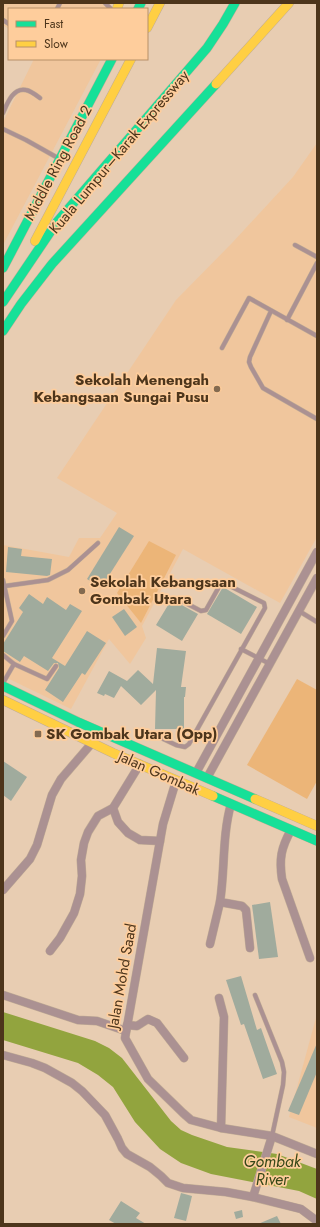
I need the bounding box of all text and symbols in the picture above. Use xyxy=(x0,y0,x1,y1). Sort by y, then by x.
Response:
legend xyxy=(8,8,148,60)
text: Fast xyxy=(44,15,63,33)
text: Slow xyxy=(44,35,69,53)
street label: Kuala Lumpur–Karak Expressway xyxy=(44,65,194,239)
street label: Middle Ring Road 2 xyxy=(18,102,98,224)
place label: Sekolah Menengah Kebangsaan Sungai Pusu xyxy=(33,369,209,408)
marker: Sekolah Menengah Kebangsaan Sungai Pusu xyxy=(212,384,222,394)
place label: Sekolah Kebangsaan Gombak Utara xyxy=(90,571,236,610)
marker: Sekolah Kebangsaan Gombak Utara xyxy=(77,586,87,596)
place label: SK Gombak Utara (Opp) xyxy=(46,723,217,745)
marker: SK Gombak Utara (Opp) xyxy=(33,729,43,739)
street label: Jalan Gombak xyxy=(113,744,204,801)
street label: Jalan Mohd Saad xyxy=(102,922,142,1032)
water label: Gombak River xyxy=(243,1150,302,1191)

